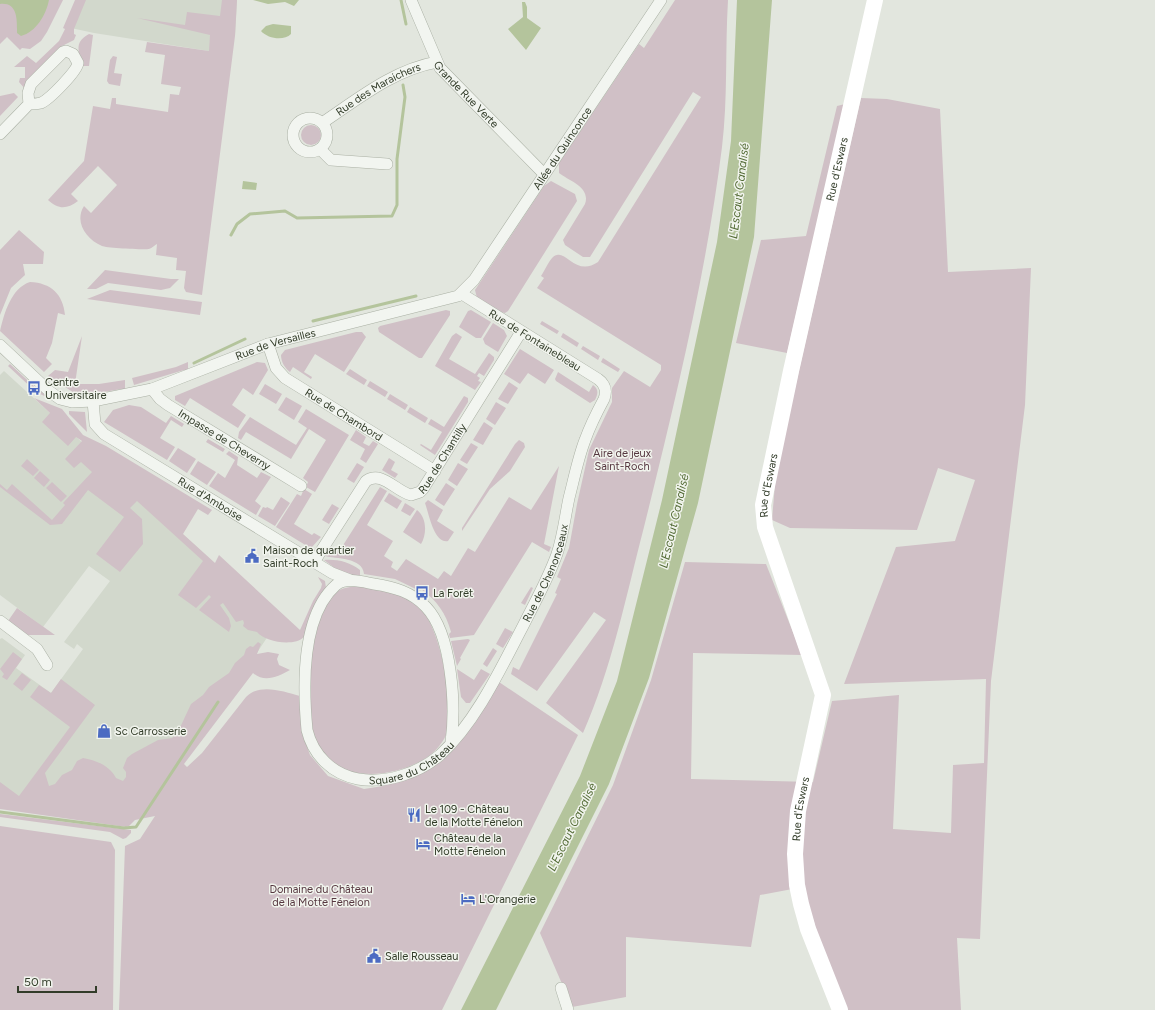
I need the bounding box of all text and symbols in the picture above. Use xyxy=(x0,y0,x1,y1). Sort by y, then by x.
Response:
street label: Grande Rue Verte xyxy=(431,59,501,131)
street label: Rue des Maraichers xyxy=(333,60,422,119)
street label: Allée du Quinconce xyxy=(530,105,595,192)
street label: Rue d'Eswars xyxy=(824,136,851,202)
water label: L'Escaut Canalisé xyxy=(726,142,752,240)
street label: Rue de Fontainebleau xyxy=(486,307,583,374)
street label: Rue de Versailles xyxy=(234,326,317,363)
place label: Centre Universitaire xyxy=(45,376,106,402)
bus stop icon: Centre Universitaire xyxy=(26,380,42,396)
street label: Rue de Chambord xyxy=(302,386,385,444)
street label: Impasse de Cheverny xyxy=(176,407,273,473)
street label: Rue de Chantilly xyxy=(416,421,469,497)
park label: Aire de jeux Saint-Roch xyxy=(593,447,652,473)
street label: Rue d'Eswars xyxy=(757,452,781,518)
water label: L'Escaut Canalisé xyxy=(656,472,692,570)
street label: Rue d'Amboise xyxy=(175,474,245,524)
street label: Rue de Chenonceaux xyxy=(520,523,571,624)
place label: Maison de quartier Saint-Roch xyxy=(263,544,355,570)
public building icon: Maison de quartier Saint-Roch xyxy=(244,548,260,564)
bus stop icon: La Forêt xyxy=(414,585,430,601)
place label: La Forêt xyxy=(433,587,473,600)
shop icon: Sc Carrosserie xyxy=(96,723,112,739)
place label: Sc Carrosserie xyxy=(115,725,186,738)
street label: Square du Château xyxy=(369,739,457,787)
street label: Rue d'Eswars xyxy=(790,776,812,842)
water label: L'Escaut Canalisé xyxy=(545,780,600,873)
place label: Le 109 - Château de la Motte Fénelon xyxy=(425,803,523,829)
restaurant icon: Le 109 - Château de la Motte Fénelon xyxy=(406,807,422,823)
place label: Château de la Motte Fénelon xyxy=(434,832,506,858)
hotel icon: Château de la Motte Fénelon xyxy=(415,836,431,852)
park label: Domaine du Château de la Motte Fénelon xyxy=(269,883,373,909)
hotel icon: L'Orangerie xyxy=(460,891,476,907)
place label: L'Orangerie xyxy=(479,893,536,906)
public building icon: Salle Rousseau xyxy=(366,948,382,964)
place label: Salle Rousseau xyxy=(385,950,458,963)
scale bar xyxy=(18,968,96,994)
text: 50 m xyxy=(24,975,52,989)

